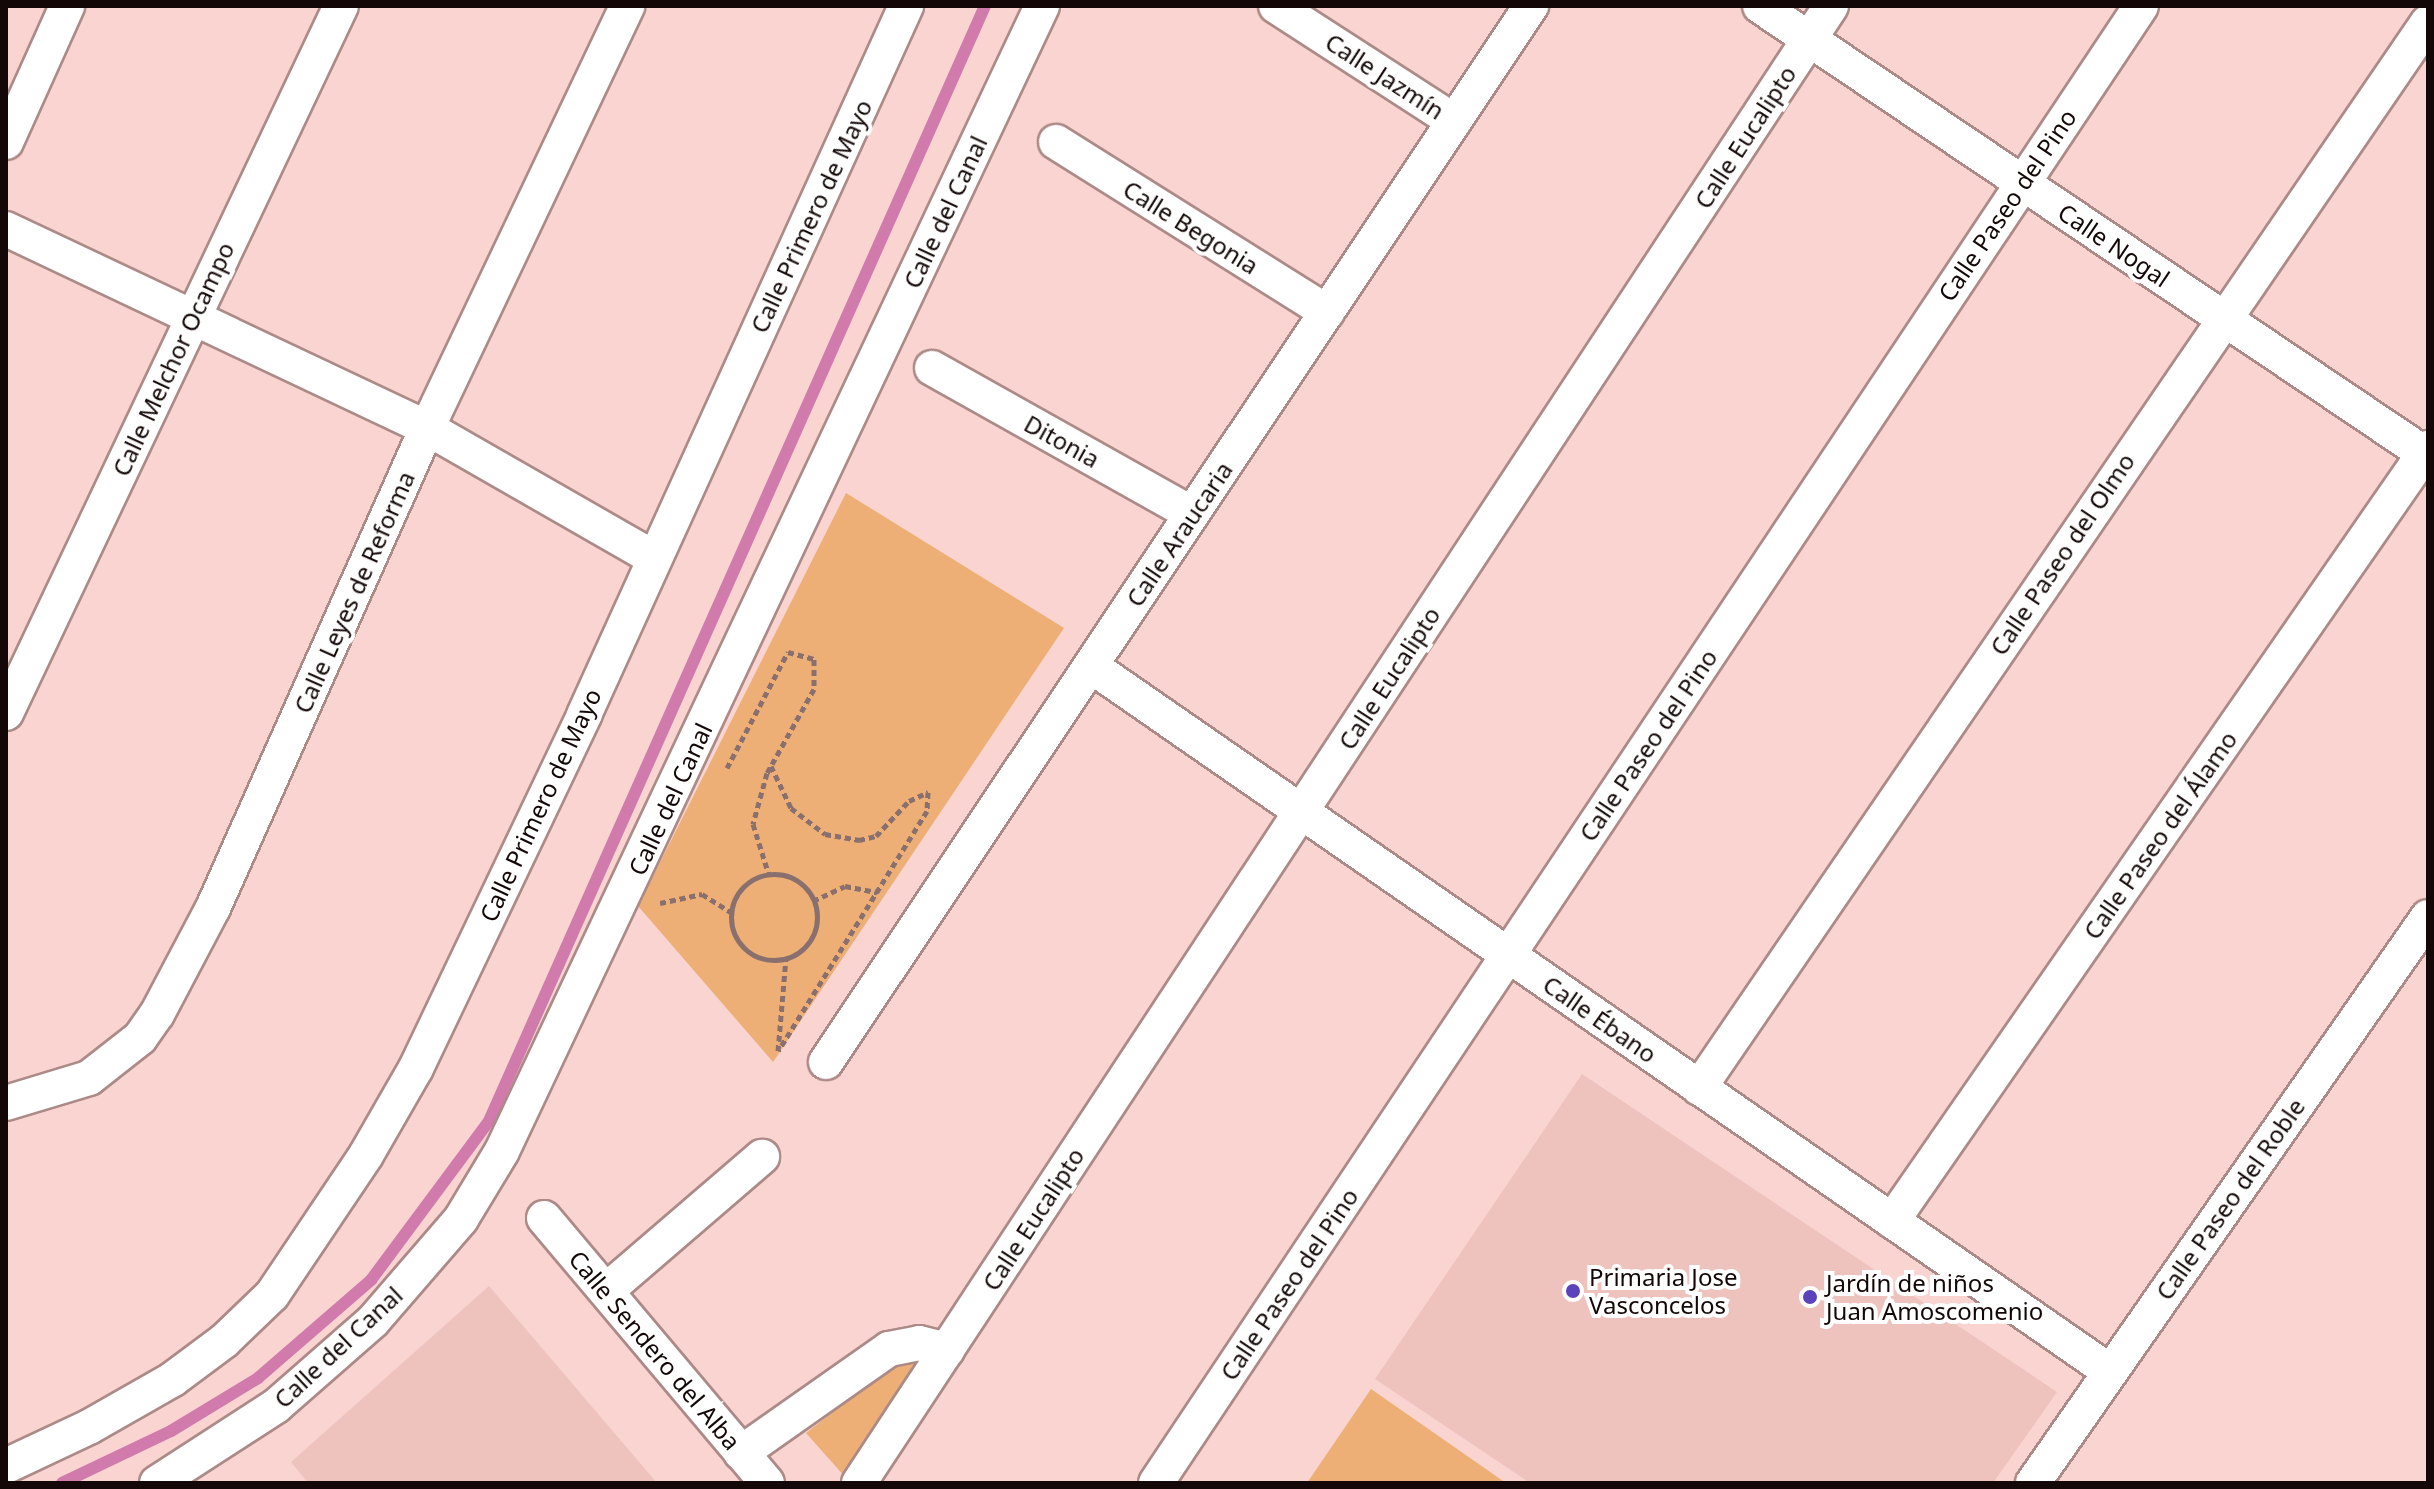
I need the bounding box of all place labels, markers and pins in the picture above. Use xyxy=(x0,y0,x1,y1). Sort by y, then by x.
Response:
place label: Primaria Jose Vasconcelos xyxy=(1589,1263,1737,1319)
place label: Jardín de niños Juan Amoscomenio xyxy=(1826,1269,2043,1325)
marker: Primaria Jose Vasconcelos xyxy=(1564,1282,1582,1300)
marker: Jardín de niños Juan Amoscomenio xyxy=(1801,1288,1819,1306)

